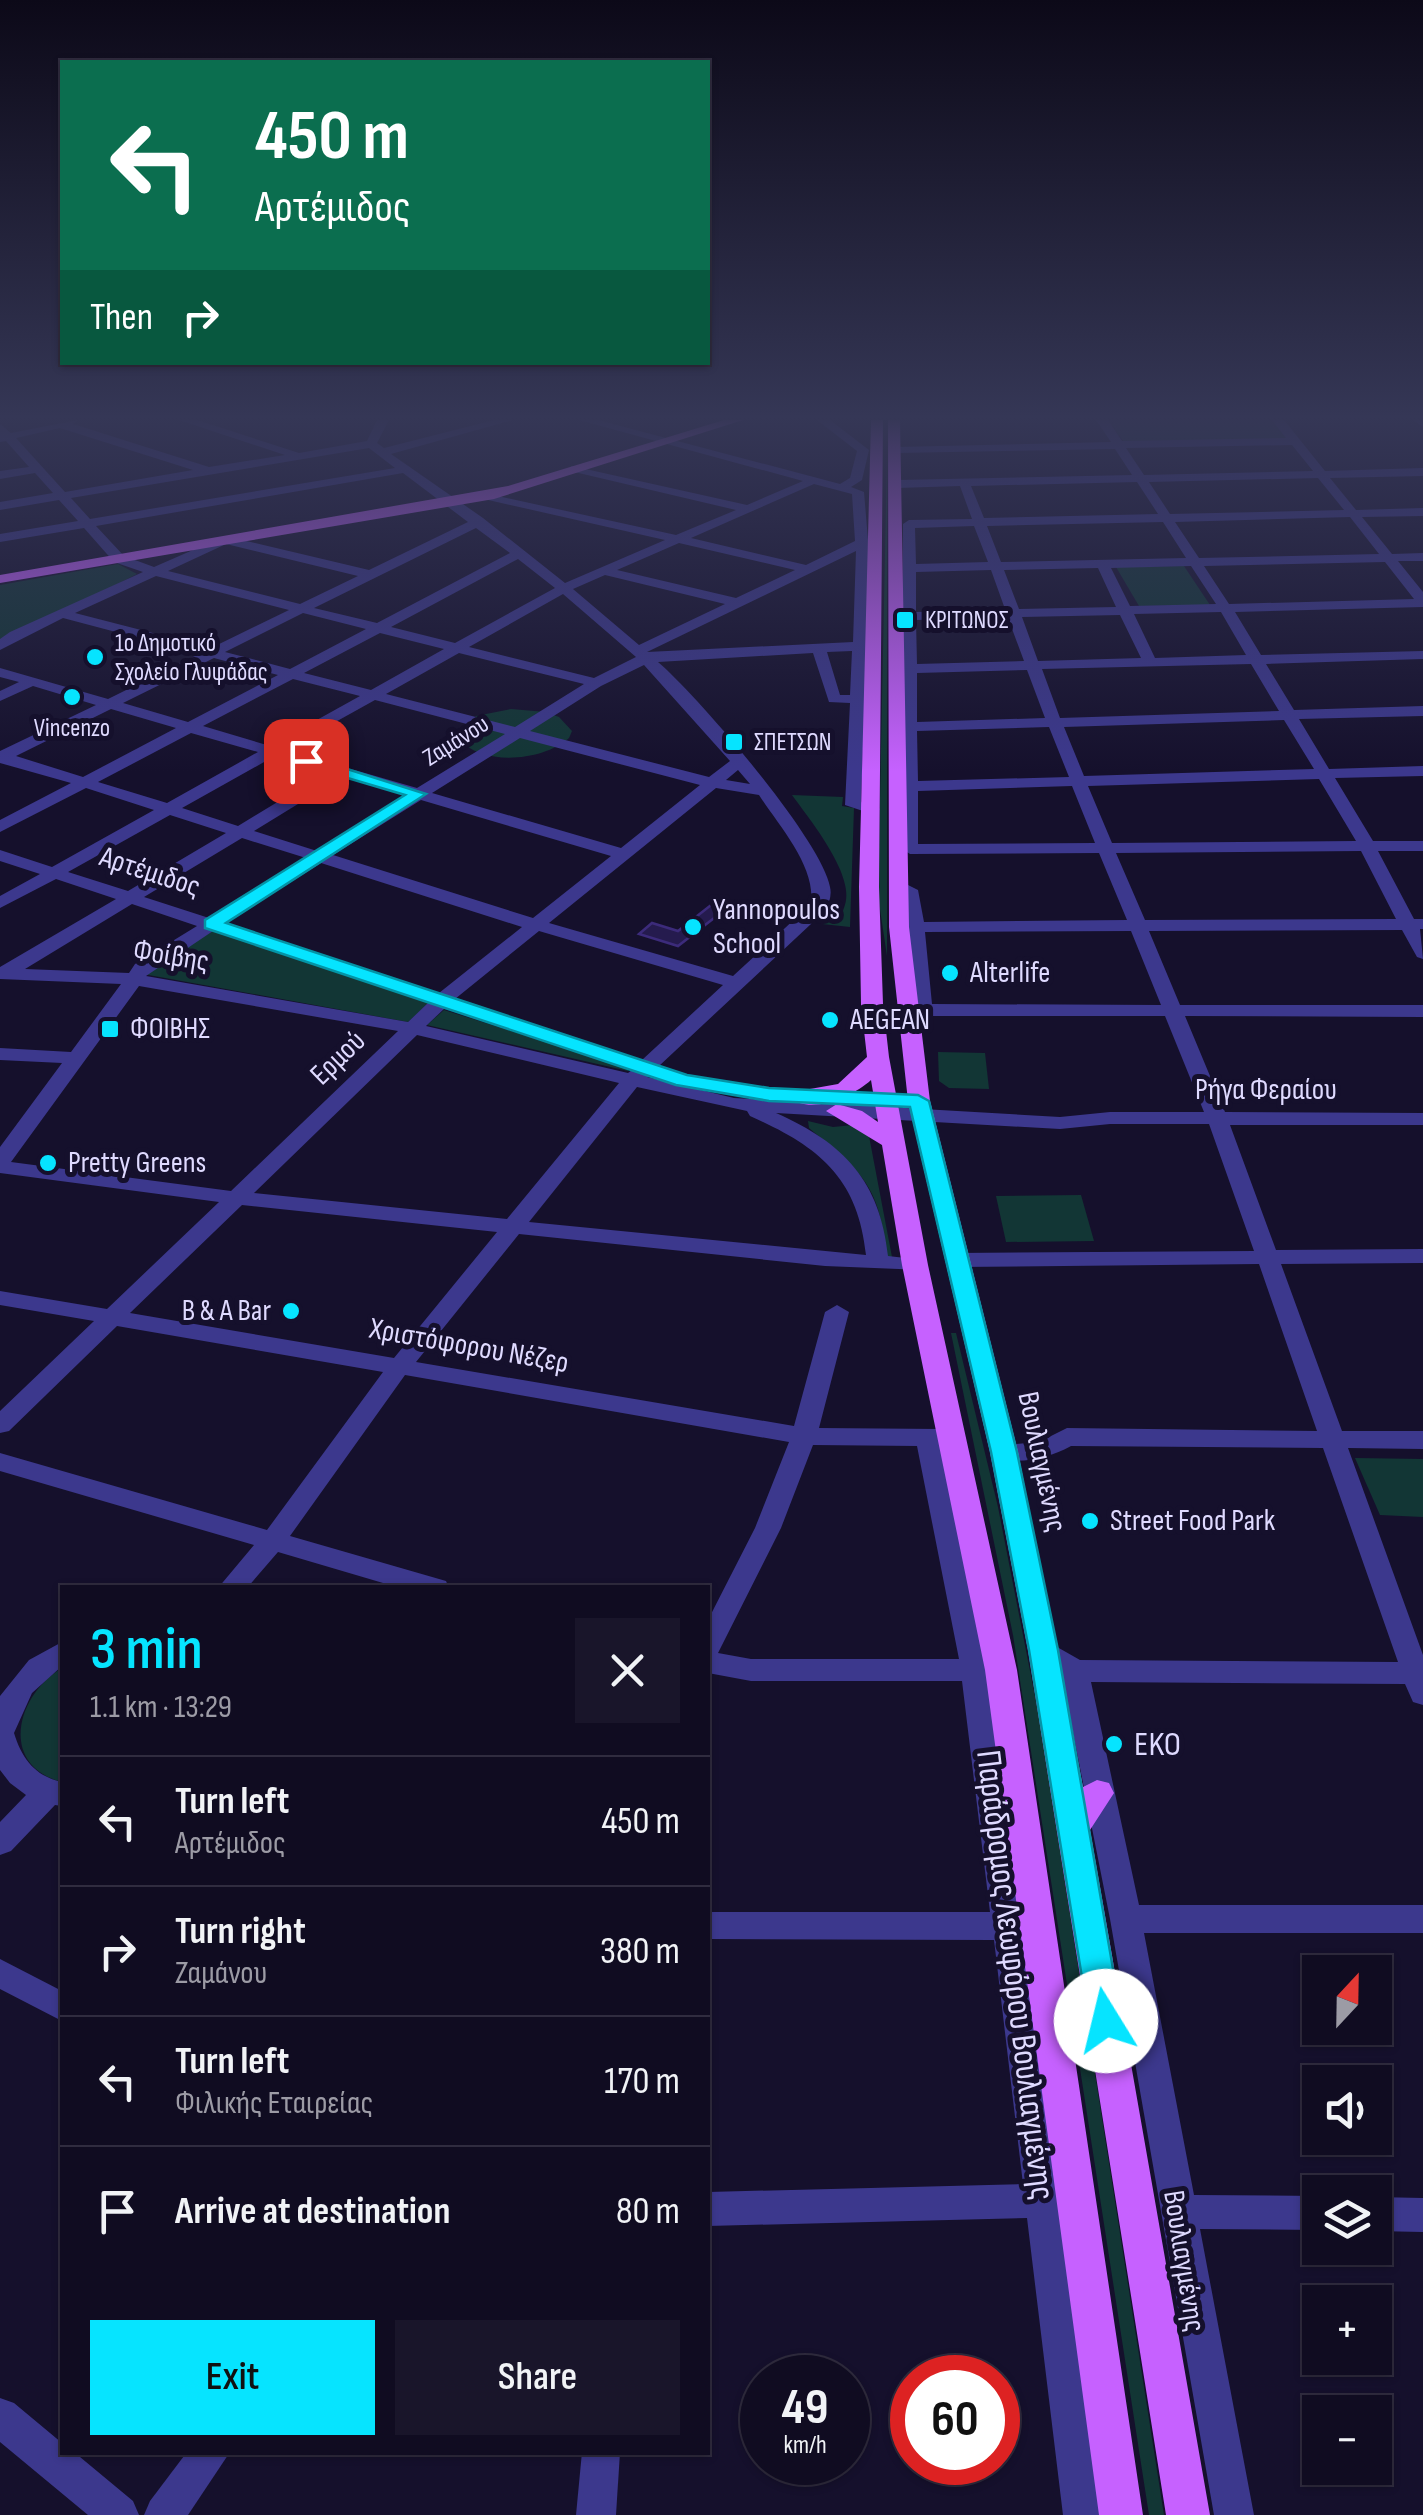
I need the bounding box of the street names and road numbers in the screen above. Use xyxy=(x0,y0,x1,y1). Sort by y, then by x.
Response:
street label: Ζαμάνου xyxy=(417,709,495,773)
street label: Αρτέμιδος xyxy=(94,839,205,905)
street label: Φοίβης xyxy=(131,932,211,980)
street label: Ερμού xyxy=(303,1023,373,1093)
street label: Ρήγα Φεραίου xyxy=(1195,1072,1337,1108)
street label: Χριστόφορου Νέζερ xyxy=(366,1311,571,1381)
street label: Βουλιαγμένης xyxy=(1010,1388,1074,1536)
street label: Παράδρομος Λεωφόρου Βουλιαγμένης xyxy=(966,1748,1064,2202)
street label: Βουλιαγμένης xyxy=(1155,2188,1213,2334)

